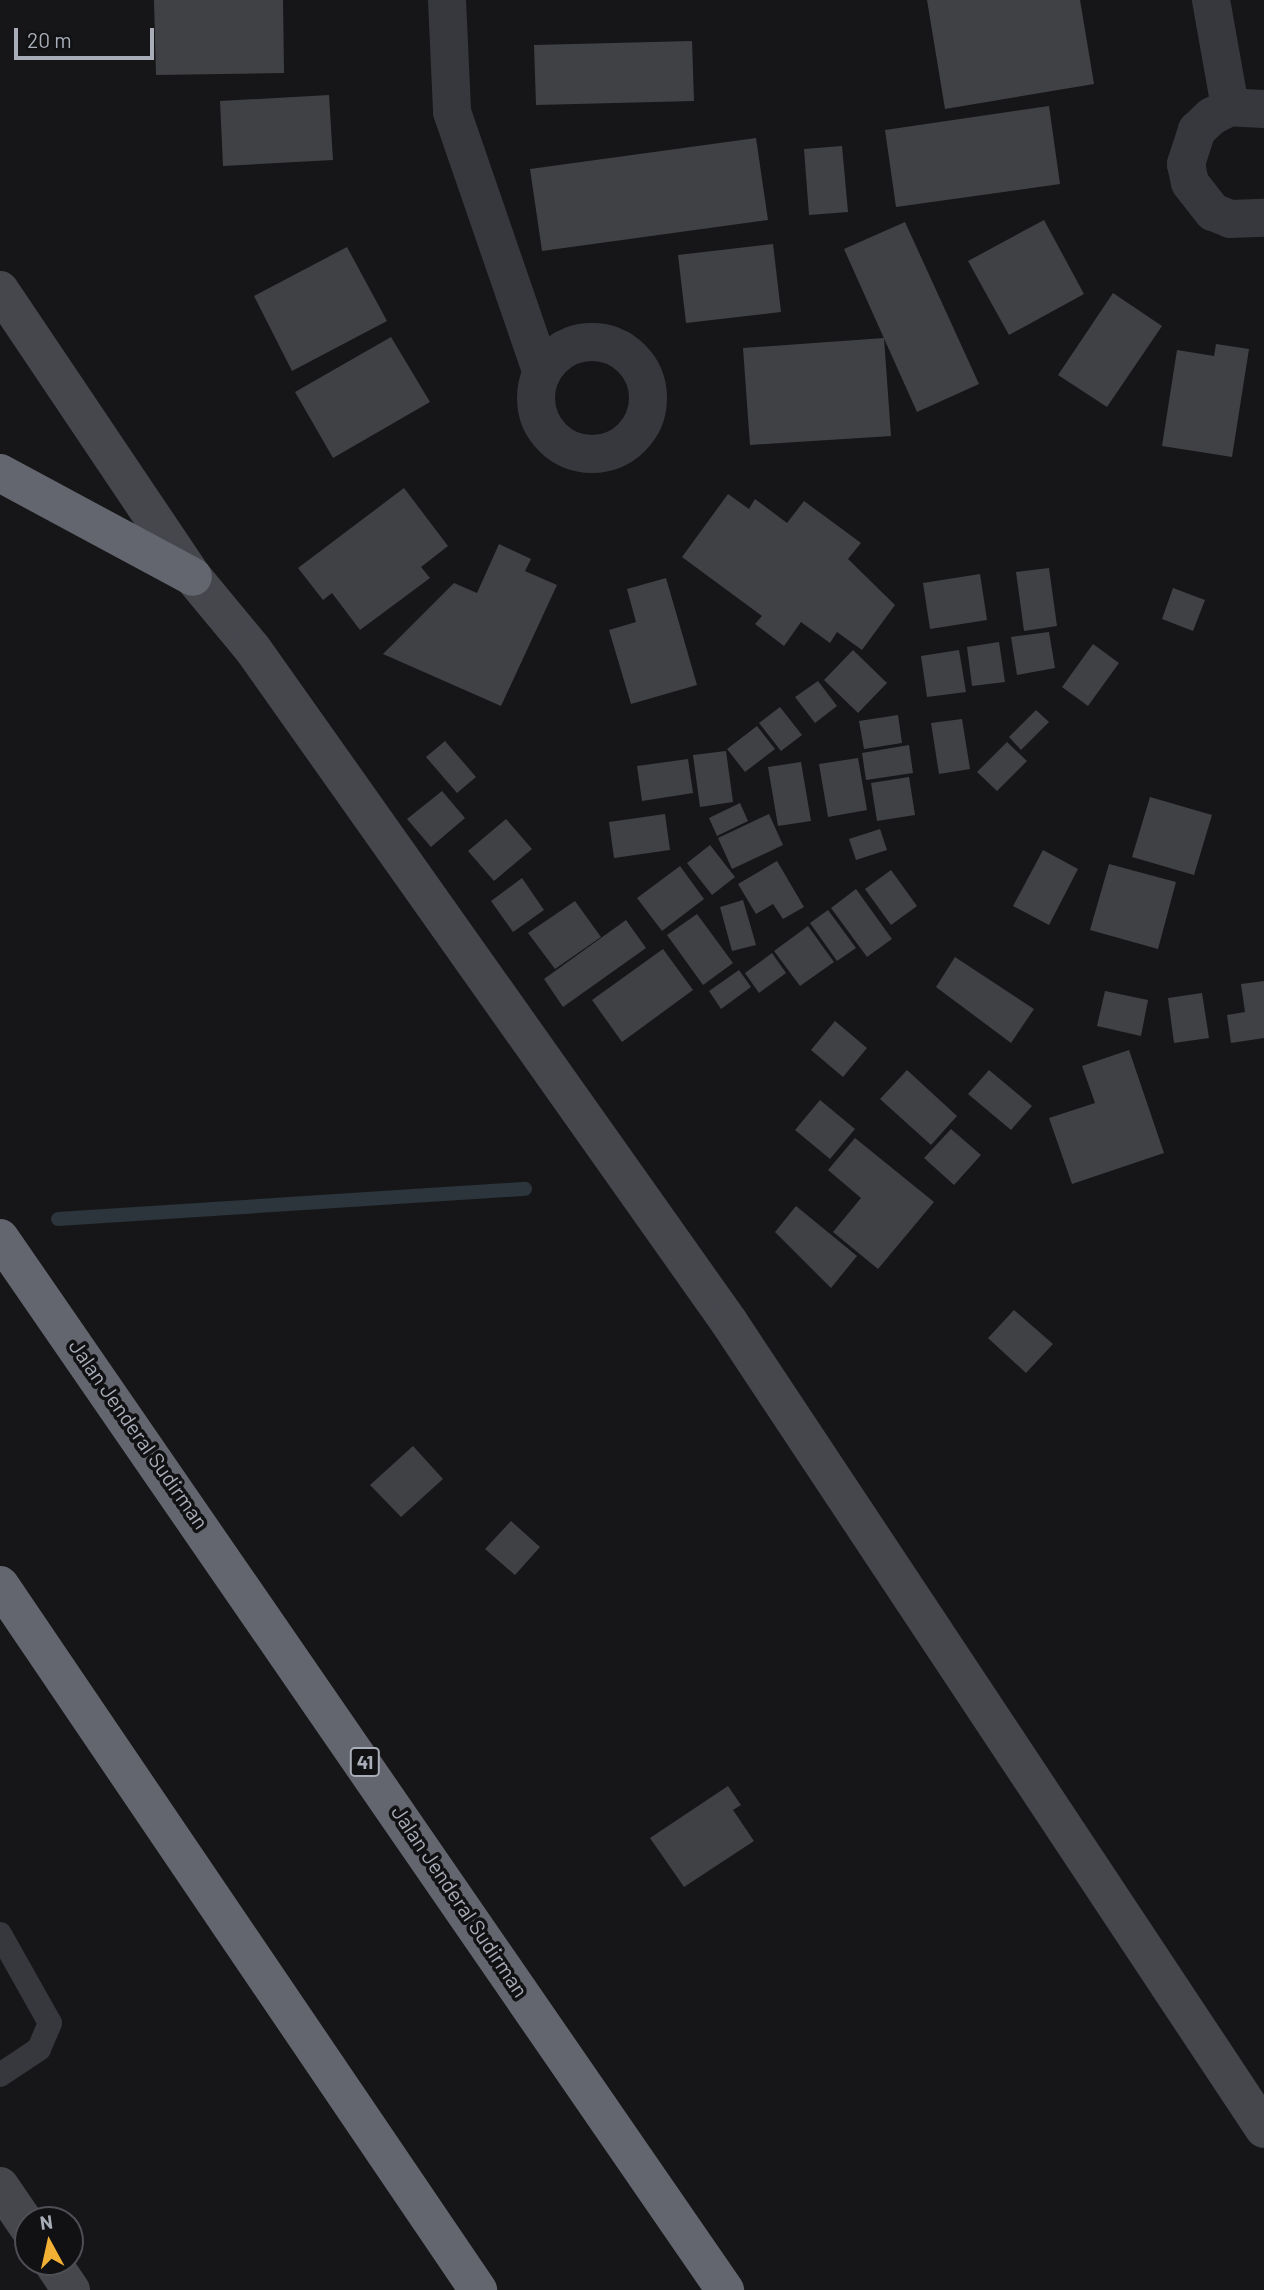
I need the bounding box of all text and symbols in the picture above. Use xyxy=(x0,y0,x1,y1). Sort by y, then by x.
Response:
scale bar xyxy=(18,14,158,58)
text: 20 m xyxy=(27,27,72,52)
street label: Jalan Jenderal Sudirman xyxy=(64,1334,214,1534)
road number: 41 xyxy=(349,1746,381,1778)
street label: Jalan Jenderal Sudirman xyxy=(386,1800,534,2002)
north arrow xyxy=(14,2206,84,2276)
text: N xyxy=(38,2209,54,2234)

